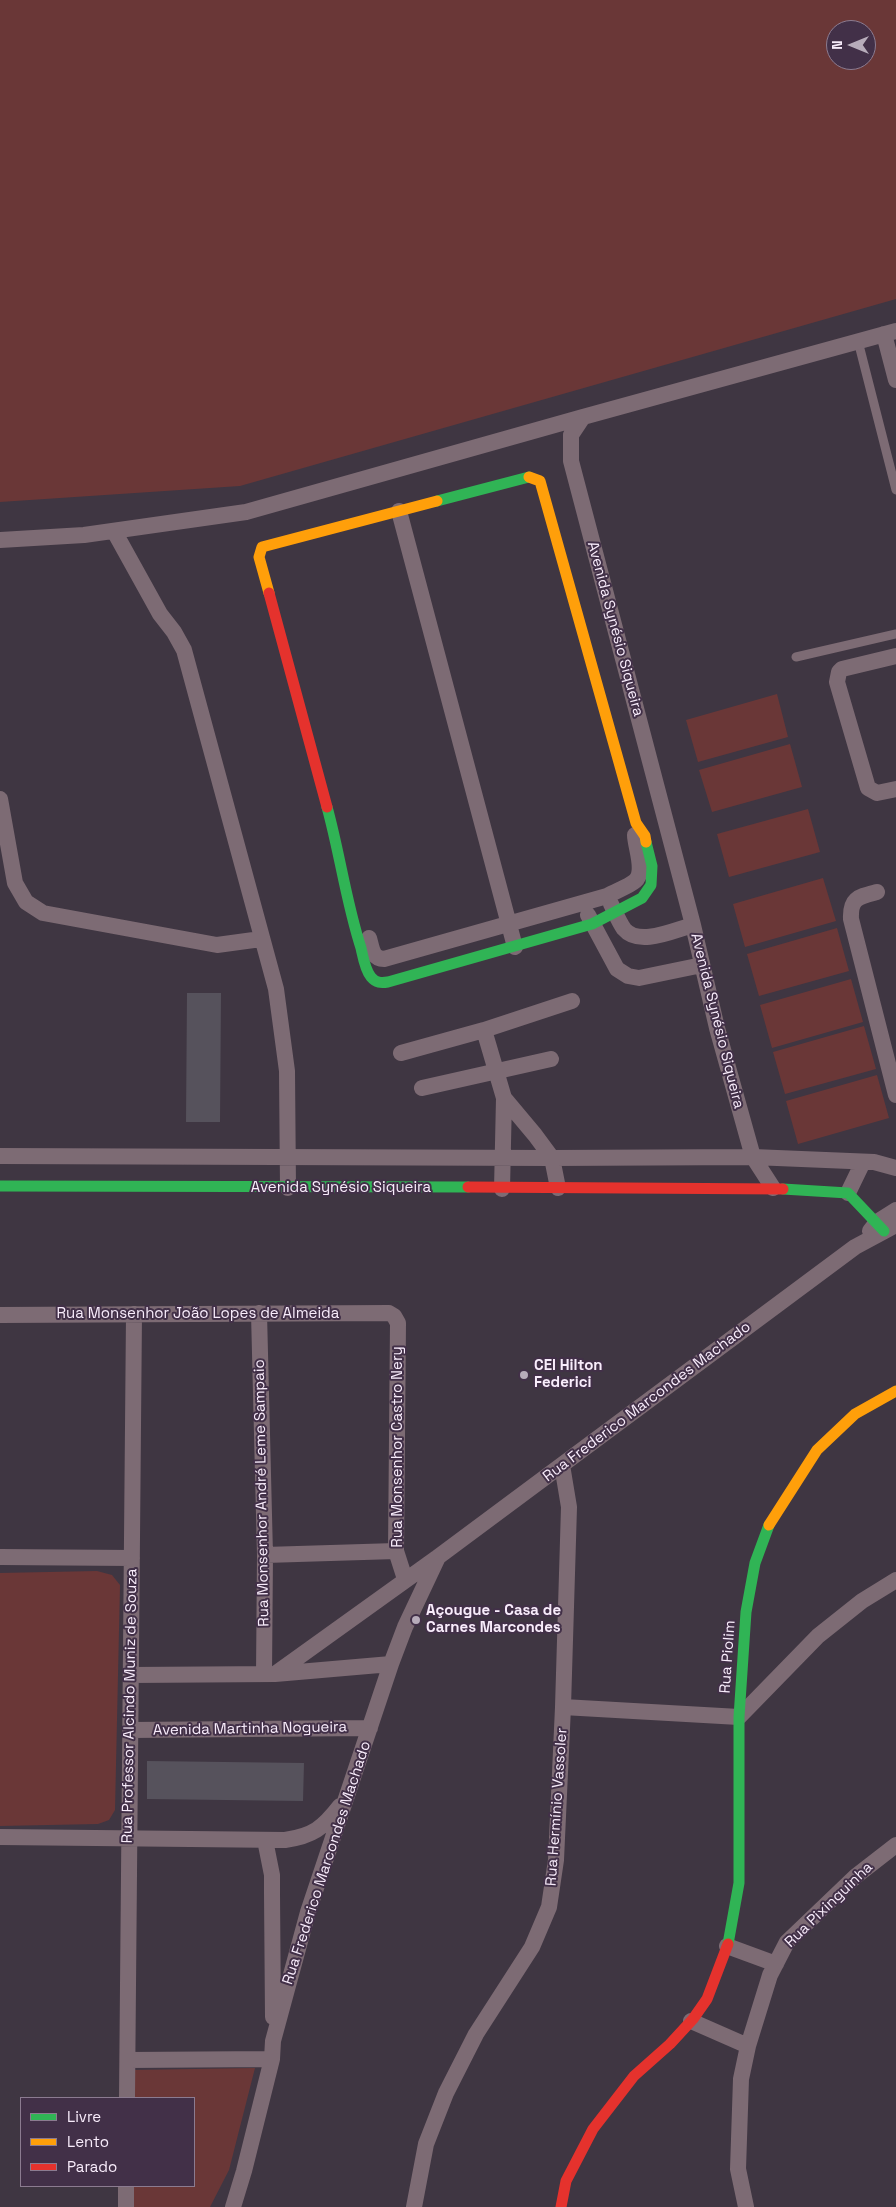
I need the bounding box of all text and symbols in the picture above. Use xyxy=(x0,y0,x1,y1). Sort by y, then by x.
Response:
north arrow xyxy=(826,20,876,70)
text: N xyxy=(828,40,846,50)
street label: Avenida Synésio Siqueira xyxy=(583,540,647,718)
street label: Avenida Synésio Siqueira xyxy=(686,931,748,1111)
street label: Avenida Synésio Siqueira xyxy=(251,1179,431,1197)
street label: Rua Monsenhor João Lopes de Almeida xyxy=(57,1305,339,1323)
street label: Rua Frederico Marcondes Machado xyxy=(540,1318,754,1486)
street label: Rua Monsenhor Castro Nery xyxy=(389,1346,407,1548)
place label: CEI Hilton Federici xyxy=(534,1357,603,1392)
street label: Rua Monsenhor André Leme Sampaio xyxy=(251,1359,273,1627)
marker: CEI Hilton Federici xyxy=(518,1369,530,1381)
street label: Rua Professor Alcindo Muniz de Souza xyxy=(119,1568,141,1844)
place label: Açougue - Casa de Carnes Marcondes xyxy=(426,1602,561,1637)
marker: Açougue - Casa de Carnes Marcondes xyxy=(410,1614,422,1626)
street label: Rua Piolim xyxy=(716,1620,740,1694)
street label: Avenida Martinha Nogueira xyxy=(153,1718,347,1740)
street label: Rua Hermínio Vassoler xyxy=(542,1727,572,1887)
street label: Rua Frederico Marcondes Machado xyxy=(279,1739,375,1987)
street label: Rua Pixinguinha xyxy=(781,1859,877,1951)
legend xyxy=(20,2097,195,2187)
text: Livre xyxy=(67,2107,101,2126)
text: Lento xyxy=(67,2132,109,2151)
text: Parado xyxy=(67,2157,117,2176)

